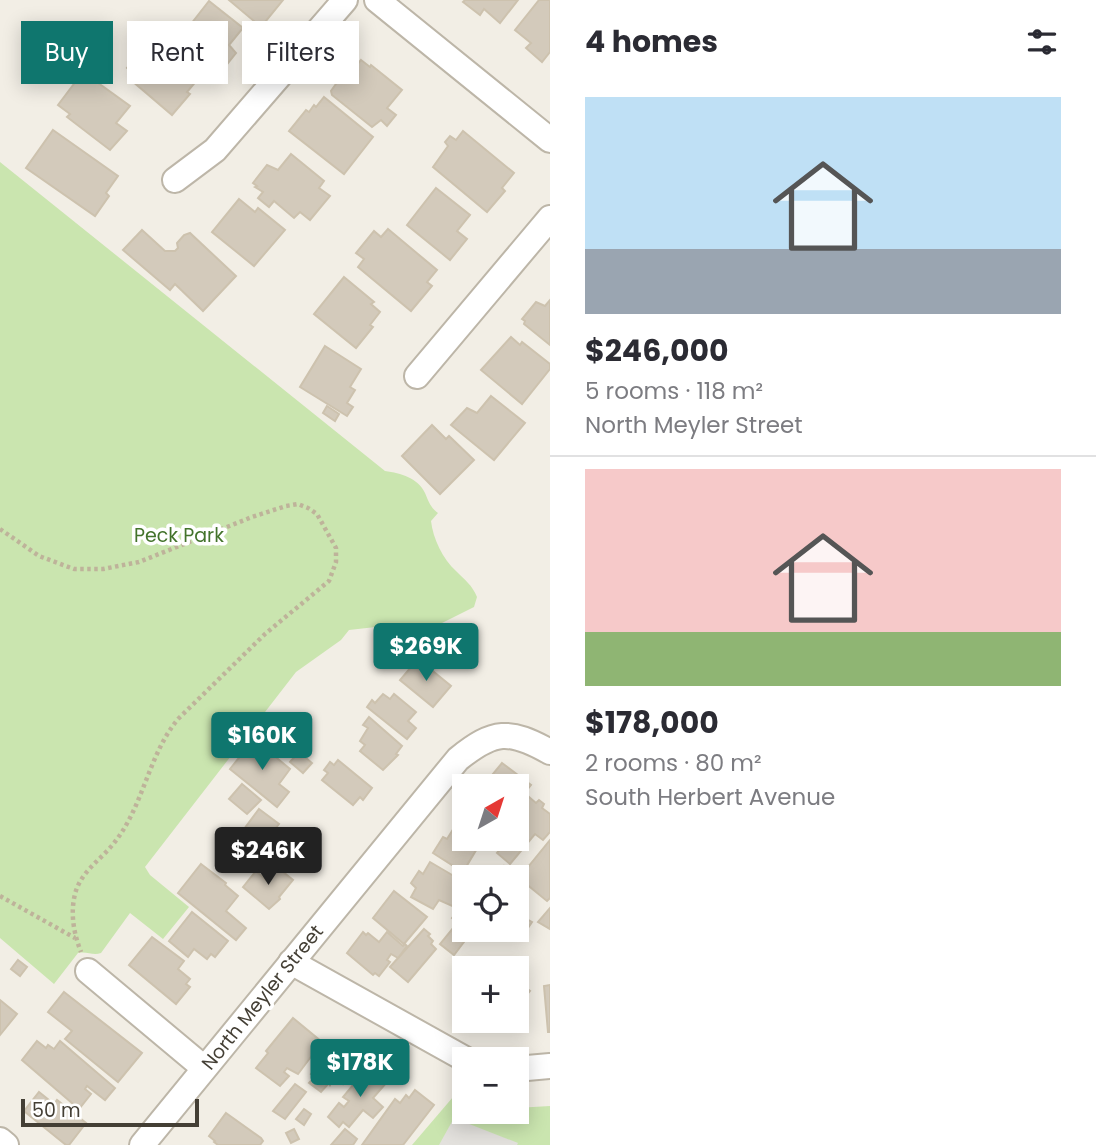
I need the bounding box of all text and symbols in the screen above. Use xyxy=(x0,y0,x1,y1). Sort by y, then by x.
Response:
text: 4 homes xyxy=(585,20,718,63)
chip: Buy xyxy=(21,21,113,84)
chip: Rent xyxy=(127,21,228,84)
chip: Filters xyxy=(242,21,359,84)
icon: filters xyxy=(1023,23,1061,61)
icon: home xyxy=(760,143,886,269)
text: $246,000 xyxy=(585,329,729,372)
text: 5 rooms · 118 m² xyxy=(585,375,763,407)
text: North Meyler Street xyxy=(585,409,803,441)
icon: home xyxy=(760,515,886,641)
park label: Peck Park xyxy=(134,522,224,549)
pin: $269K xyxy=(377,624,475,683)
text: $269K xyxy=(389,630,463,662)
text: $178,000 xyxy=(585,701,719,744)
pin: $160K xyxy=(213,712,311,772)
text: $160K xyxy=(227,719,297,751)
text: 2 rooms · 80 m² xyxy=(585,747,762,779)
north arrow xyxy=(452,774,528,850)
map controls xyxy=(452,774,529,1124)
text: South Herbert Avenue xyxy=(585,781,835,813)
pin: $246K xyxy=(219,828,317,887)
text: $246K xyxy=(231,834,305,866)
button: locate xyxy=(452,865,529,942)
street label: North Meyler Street xyxy=(195,919,330,1076)
button: + xyxy=(452,956,529,1033)
pin: $178K xyxy=(311,1040,409,1099)
text: $178K xyxy=(326,1046,394,1078)
button: − xyxy=(452,1047,529,1124)
scale bar xyxy=(21,1096,200,1128)
text: 50 m xyxy=(32,1097,81,1124)

